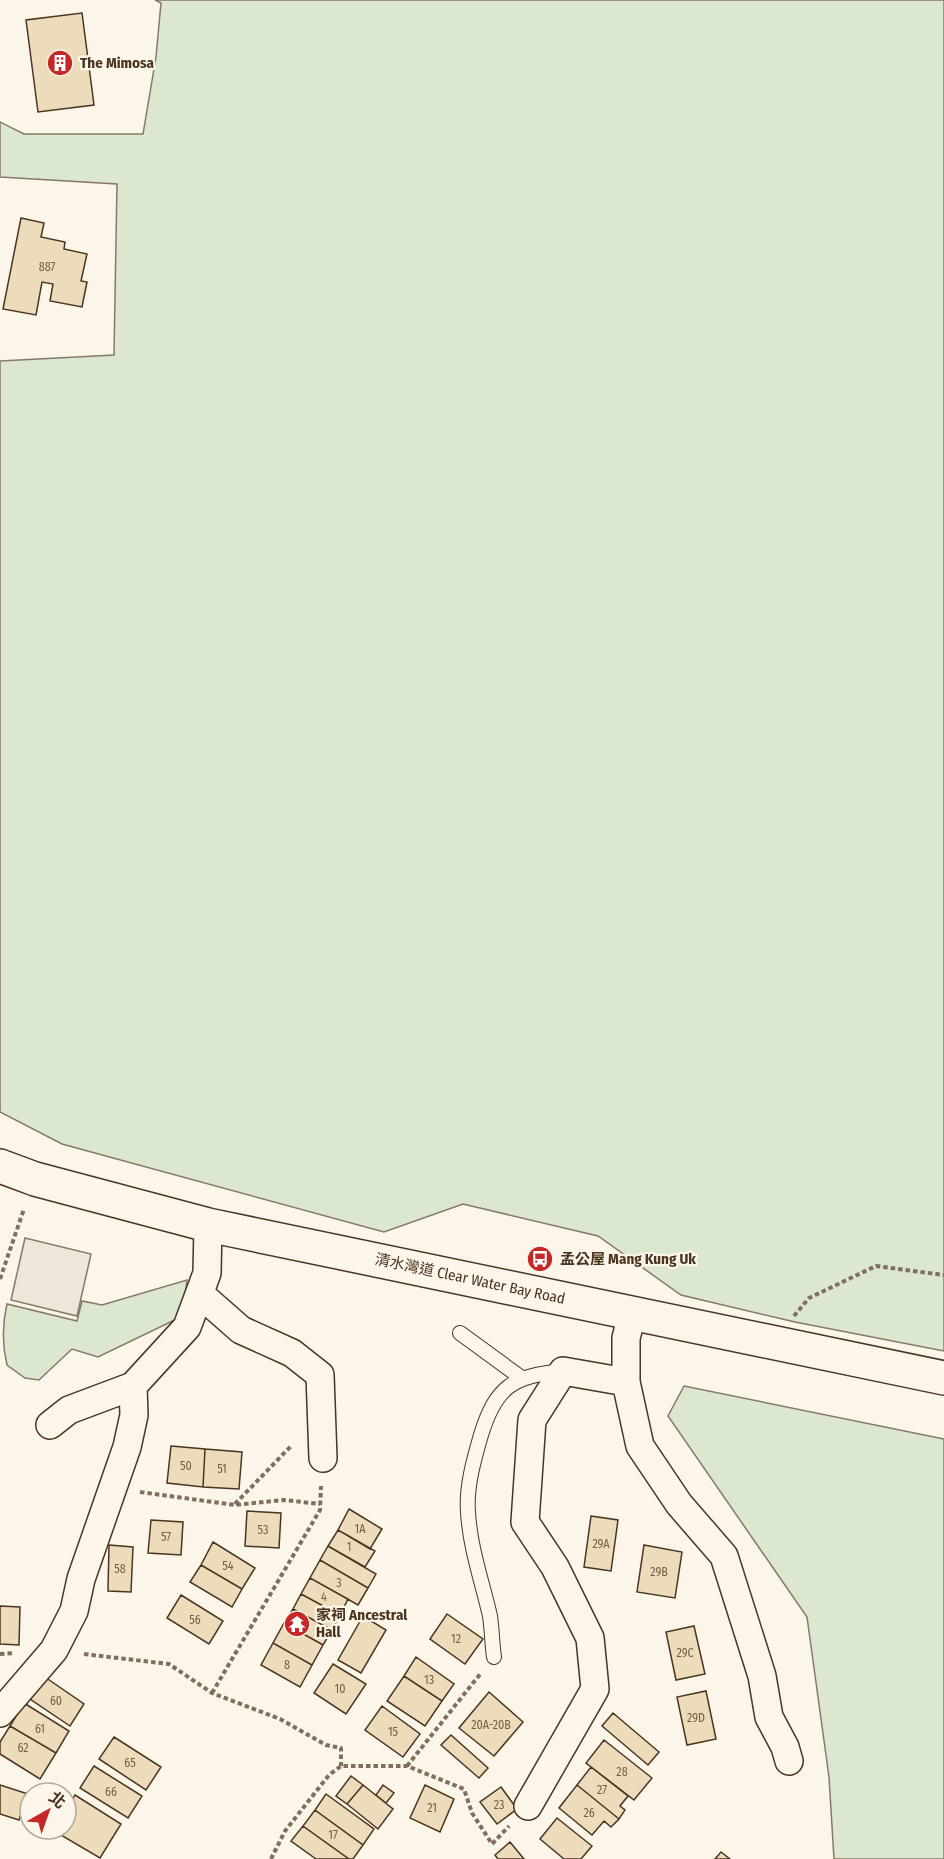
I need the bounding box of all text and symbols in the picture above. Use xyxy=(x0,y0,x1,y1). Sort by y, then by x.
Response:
building icon: The Mimosa xyxy=(45,48,75,78)
place label: The Mimosa xyxy=(80,54,155,72)
house number: 887 xyxy=(39,260,55,274)
bus stop icon: 孟公屋 Mang Kung Uk xyxy=(525,1244,555,1274)
street label: 清水灣道 Clear Water Bay Road xyxy=(373,1250,567,1308)
place label: 孟公屋 Mang Kung Uk xyxy=(560,1250,696,1268)
house number: 50 xyxy=(180,1459,192,1473)
house number: 51 xyxy=(217,1462,227,1476)
house number: 1A xyxy=(355,1522,366,1536)
house number: 53 xyxy=(258,1523,268,1537)
house number: 57 xyxy=(161,1530,171,1544)
house number: 29A xyxy=(592,1537,610,1551)
house number: 1 xyxy=(347,1540,351,1554)
house number: 54 xyxy=(222,1559,234,1573)
house number: 58 xyxy=(114,1562,126,1576)
house number: 29B xyxy=(650,1565,668,1579)
house number: 3 xyxy=(336,1576,342,1590)
house number: 4 xyxy=(321,1590,327,1604)
place label: 家祠 Ancestral Hall xyxy=(316,1606,408,1641)
temple icon: 家祠 Ancestral Hall xyxy=(282,1609,312,1639)
house number: 56 xyxy=(189,1613,201,1627)
house number: 12 xyxy=(451,1632,461,1646)
house number: 29C xyxy=(676,1646,694,1660)
house number: 8 xyxy=(284,1658,290,1672)
house number: 13 xyxy=(424,1673,434,1687)
house number: 10 xyxy=(335,1682,345,1696)
house number: 60 xyxy=(50,1694,62,1708)
house number: 29D xyxy=(687,1711,705,1725)
house number: 20A-20B xyxy=(471,1718,511,1732)
house number: 61 xyxy=(35,1722,45,1736)
house number: 15 xyxy=(388,1725,399,1739)
house number: 62 xyxy=(17,1741,29,1755)
house number: 65 xyxy=(124,1756,136,1770)
house number: 28 xyxy=(616,1765,628,1779)
north arrow xyxy=(18,1781,78,1841)
house number: 27 xyxy=(597,1783,607,1797)
house number: 66 xyxy=(105,1785,117,1799)
text: 北 xyxy=(45,1787,70,1812)
house number: 23 xyxy=(494,1798,504,1812)
house number: 21 xyxy=(427,1801,437,1815)
house number: 26 xyxy=(583,1806,595,1820)
house number: 17 xyxy=(328,1828,338,1842)

